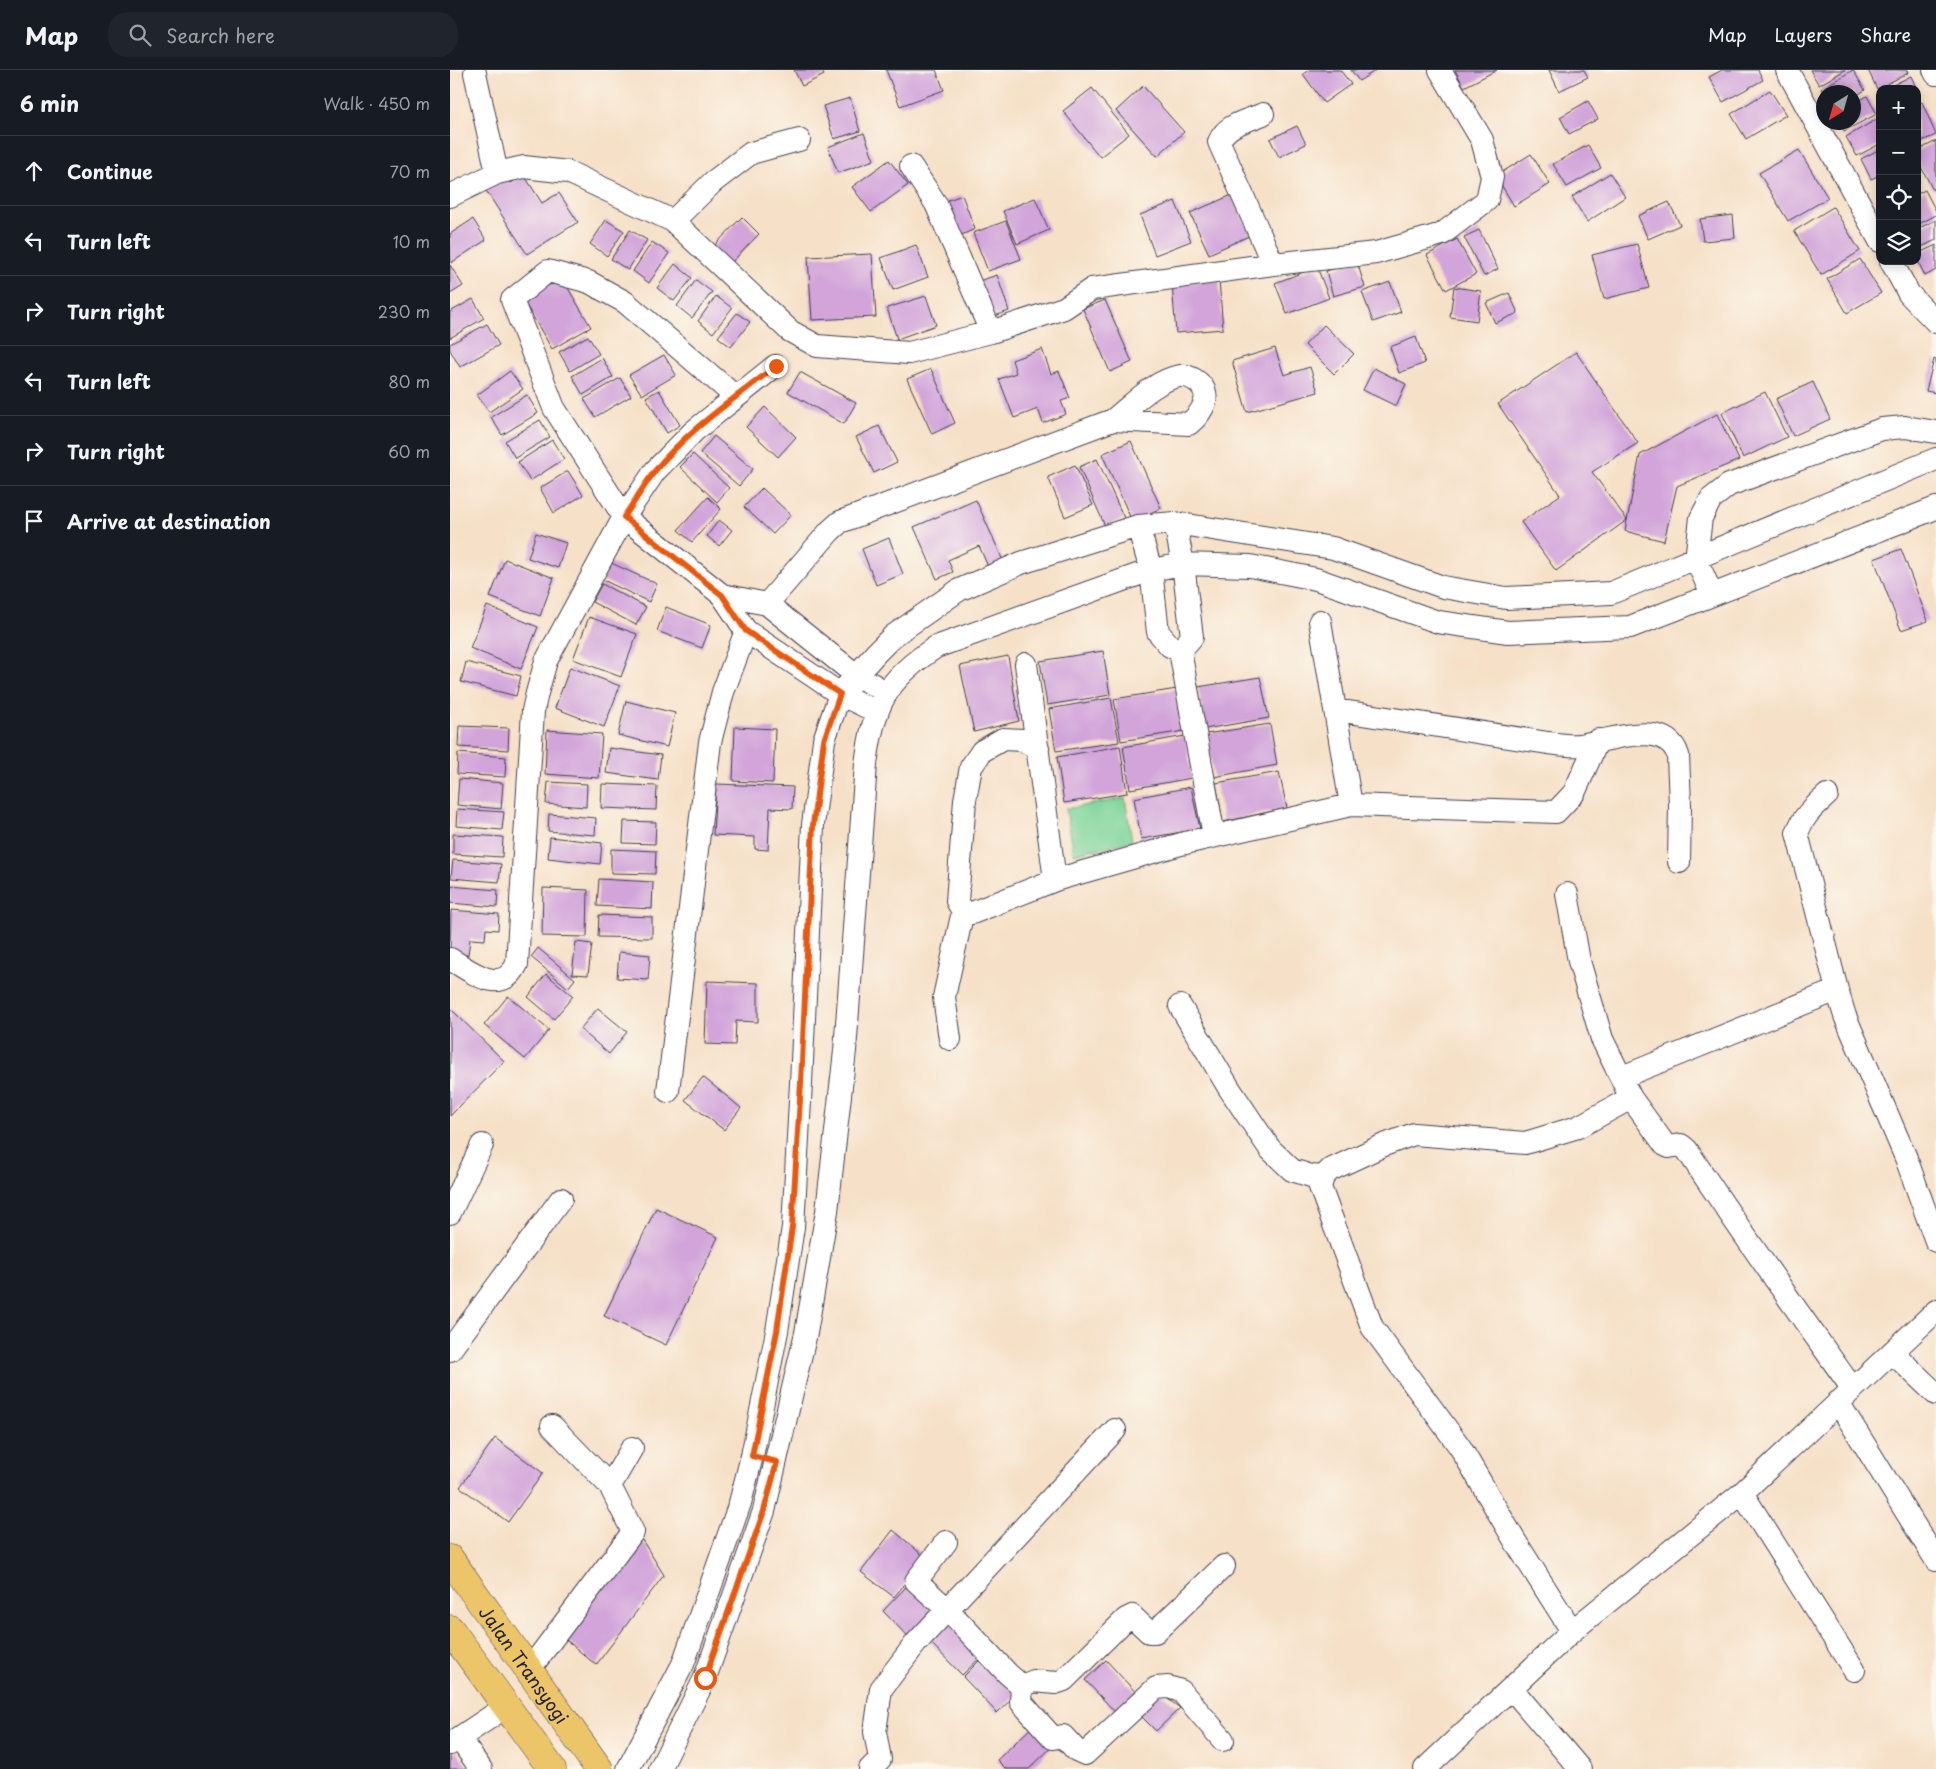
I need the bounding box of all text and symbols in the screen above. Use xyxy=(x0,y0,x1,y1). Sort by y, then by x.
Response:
search box xyxy=(108,12,458,57)
text: Map xyxy=(25,17,78,53)
icon: search xyxy=(126,21,154,49)
text: Search here xyxy=(166,21,275,49)
text: Map xyxy=(1708,21,1747,48)
text: Layers xyxy=(1775,21,1832,48)
text: Share xyxy=(1860,21,1911,48)
north arrow xyxy=(1816,85,1861,130)
map controls xyxy=(1876,85,1921,265)
button: + xyxy=(1876,85,1921,130)
text: 6 min xyxy=(20,87,79,119)
text: Walk · 450 m xyxy=(324,91,430,115)
button: − xyxy=(1876,130,1921,175)
icon: ahead xyxy=(20,157,48,185)
text: Continue xyxy=(67,157,153,185)
text: 70 m xyxy=(390,159,430,183)
button: locate xyxy=(1876,175,1921,220)
button: layers xyxy=(1876,220,1921,265)
icon: left xyxy=(20,227,48,255)
text: Turn left xyxy=(67,227,151,255)
text: 10 m xyxy=(393,229,430,253)
icon: right xyxy=(20,297,48,325)
text: Turn right xyxy=(67,297,165,325)
text: 230 m xyxy=(378,299,430,323)
route end xyxy=(765,355,788,378)
icon: left xyxy=(20,367,48,395)
text: Turn left xyxy=(67,367,151,395)
text: 80 m xyxy=(388,369,430,393)
icon: right xyxy=(20,437,48,465)
text: Turn right xyxy=(67,437,165,465)
text: 60 m xyxy=(388,439,430,463)
icon: arrive xyxy=(20,507,48,535)
text: Arrive at destination xyxy=(67,507,271,535)
street label: Jalan Transyogi xyxy=(473,1600,576,1729)
route start xyxy=(694,1667,717,1690)

